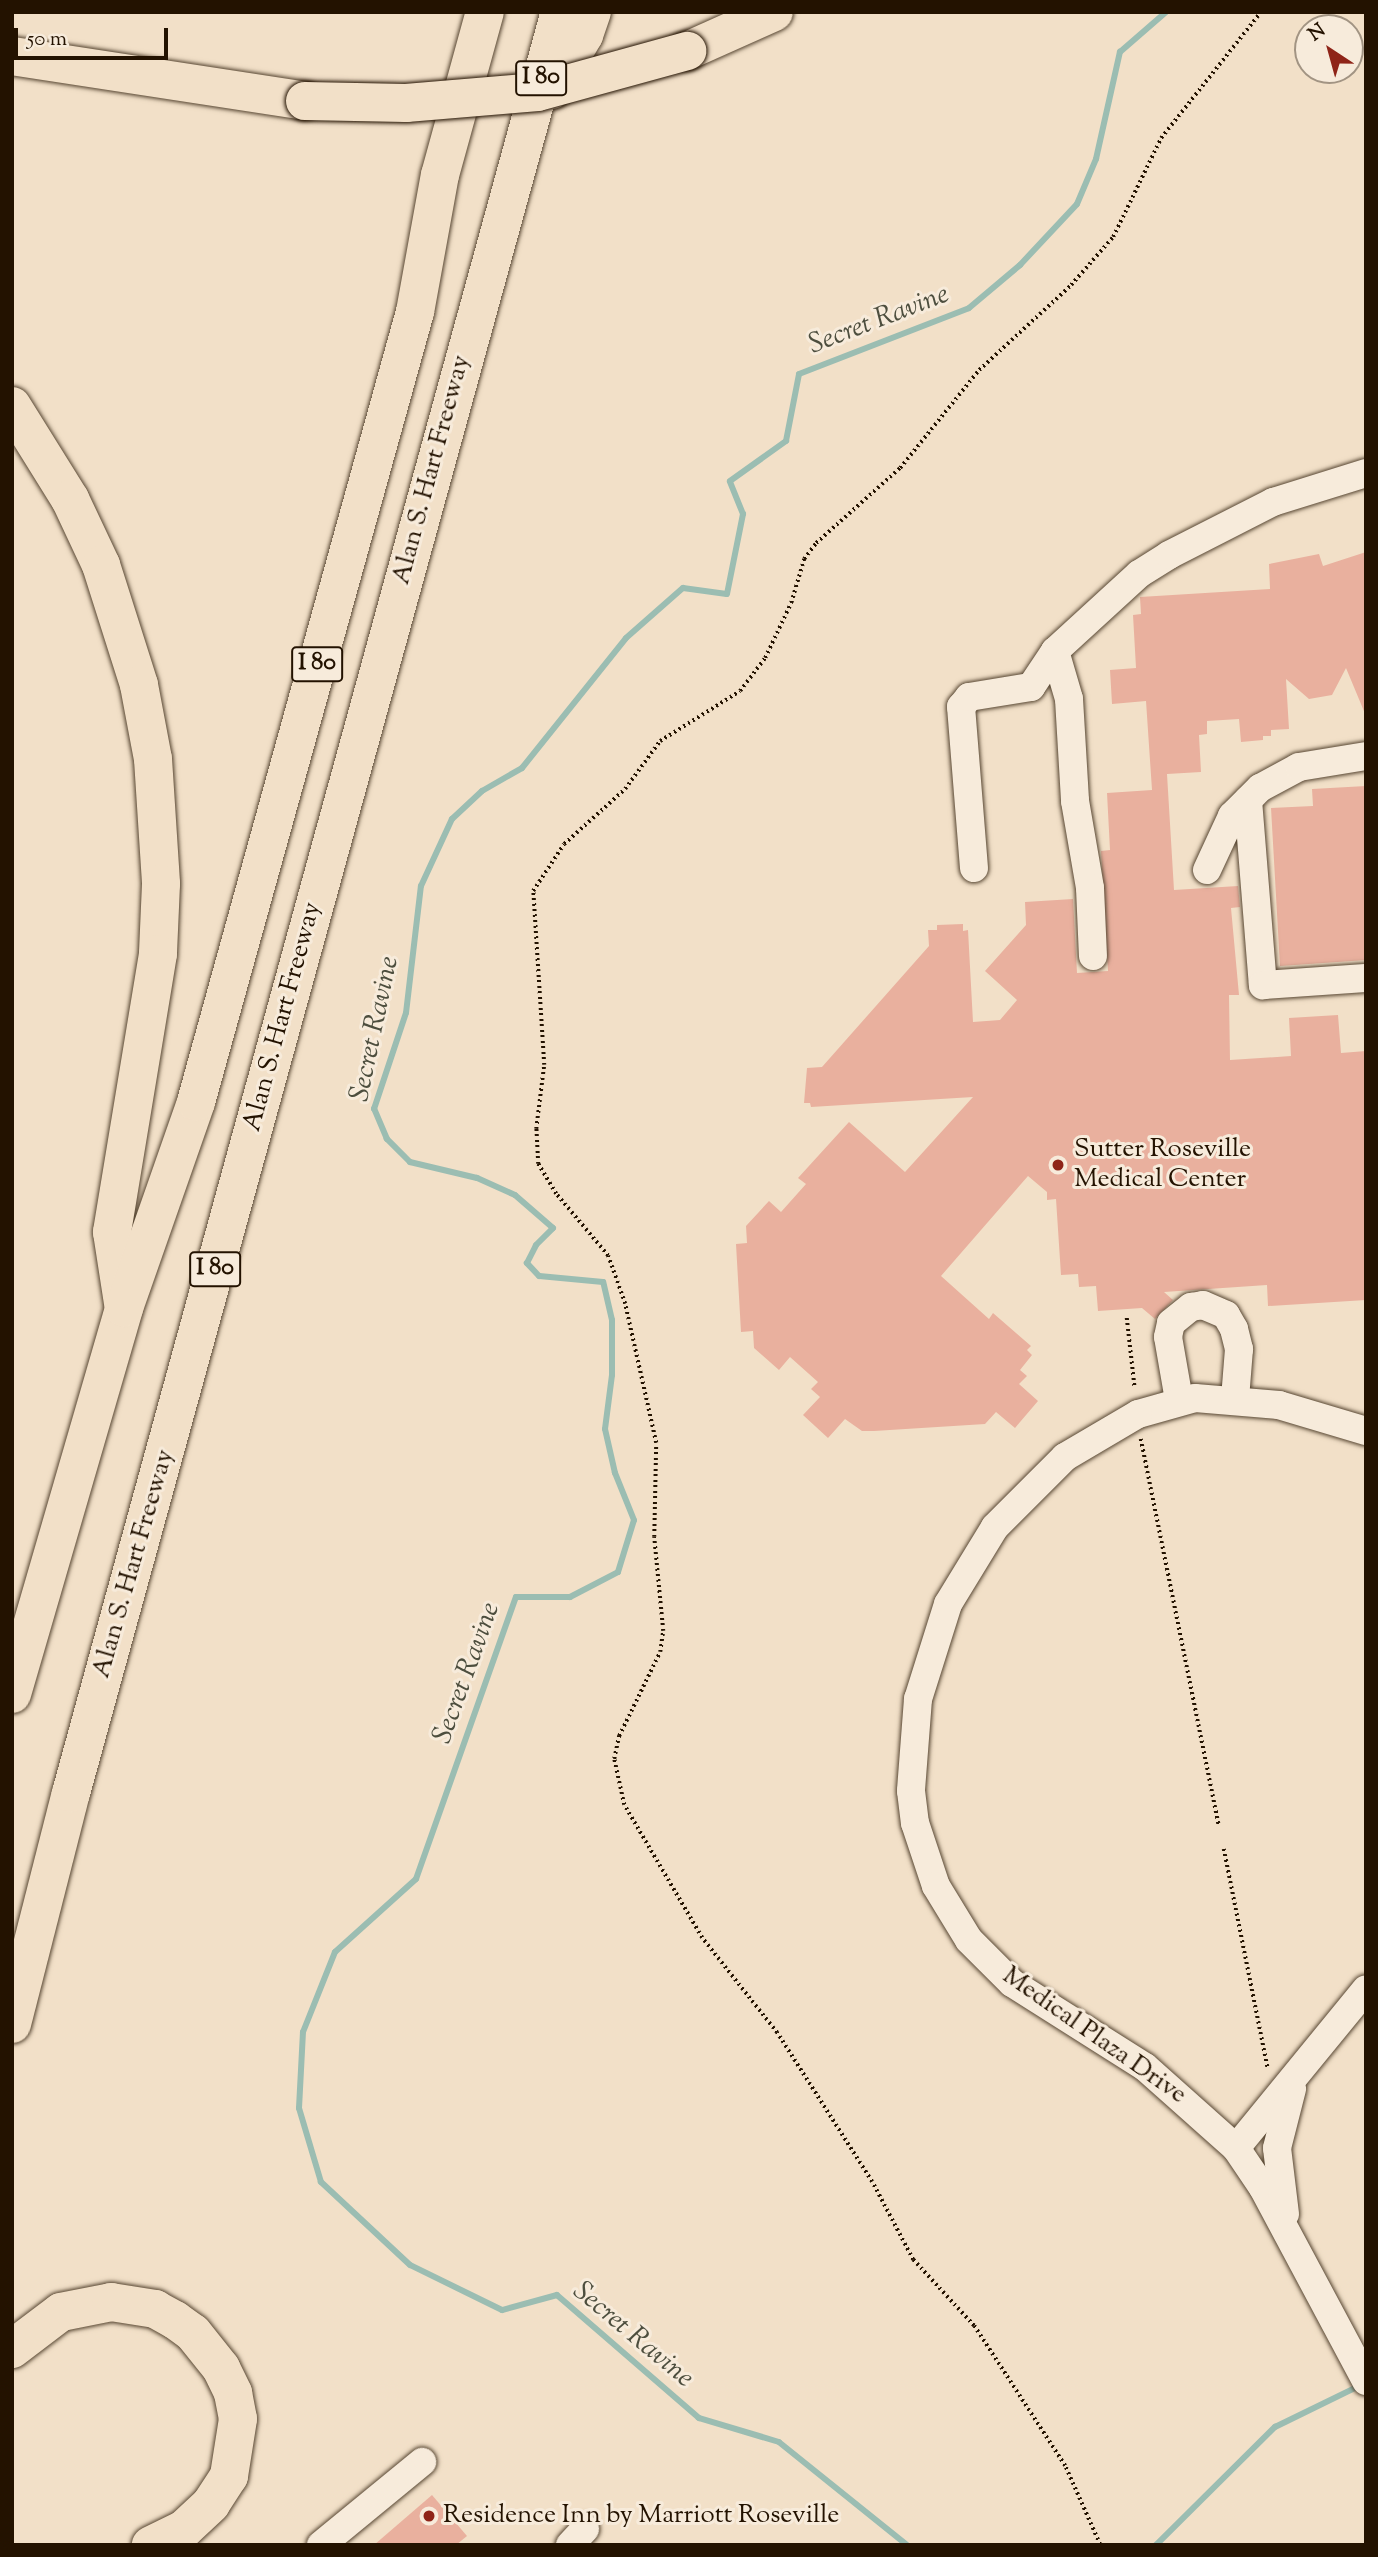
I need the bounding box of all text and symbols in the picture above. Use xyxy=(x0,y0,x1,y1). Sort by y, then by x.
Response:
scale bar xyxy=(18,14,172,58)
north arrow xyxy=(1294,14,1364,84)
text: N xyxy=(1303,18,1332,49)
text: 50 m xyxy=(27,25,67,55)
road number: I 80 xyxy=(515,57,567,98)
water label: Secret Ravine xyxy=(804,278,954,362)
street label: Alan S. Hart Freeway xyxy=(386,352,478,588)
road number: I 80 xyxy=(291,644,343,684)
street label: Alan S. Hart Freeway xyxy=(237,899,329,1135)
water label: Secret Ravine xyxy=(343,953,407,1105)
place label: Sutter Roseville Medical Center xyxy=(1074,1134,1251,1196)
marker: Sutter Roseville Medical Center xyxy=(1048,1155,1068,1175)
road number: I 80 xyxy=(189,1248,241,1289)
street label: Alan S. Hart Freeway xyxy=(86,1446,182,1682)
water label: Secret Ravine xyxy=(426,1598,508,1748)
street label: Medical Plaza Drive xyxy=(996,1961,1192,2111)
water label: Secret Ravine xyxy=(566,2275,700,2395)
place label: Residence Inn by Marriott Roseville xyxy=(443,2500,839,2532)
marker: Residence Inn by Marriott Roseville xyxy=(421,2508,437,2524)

